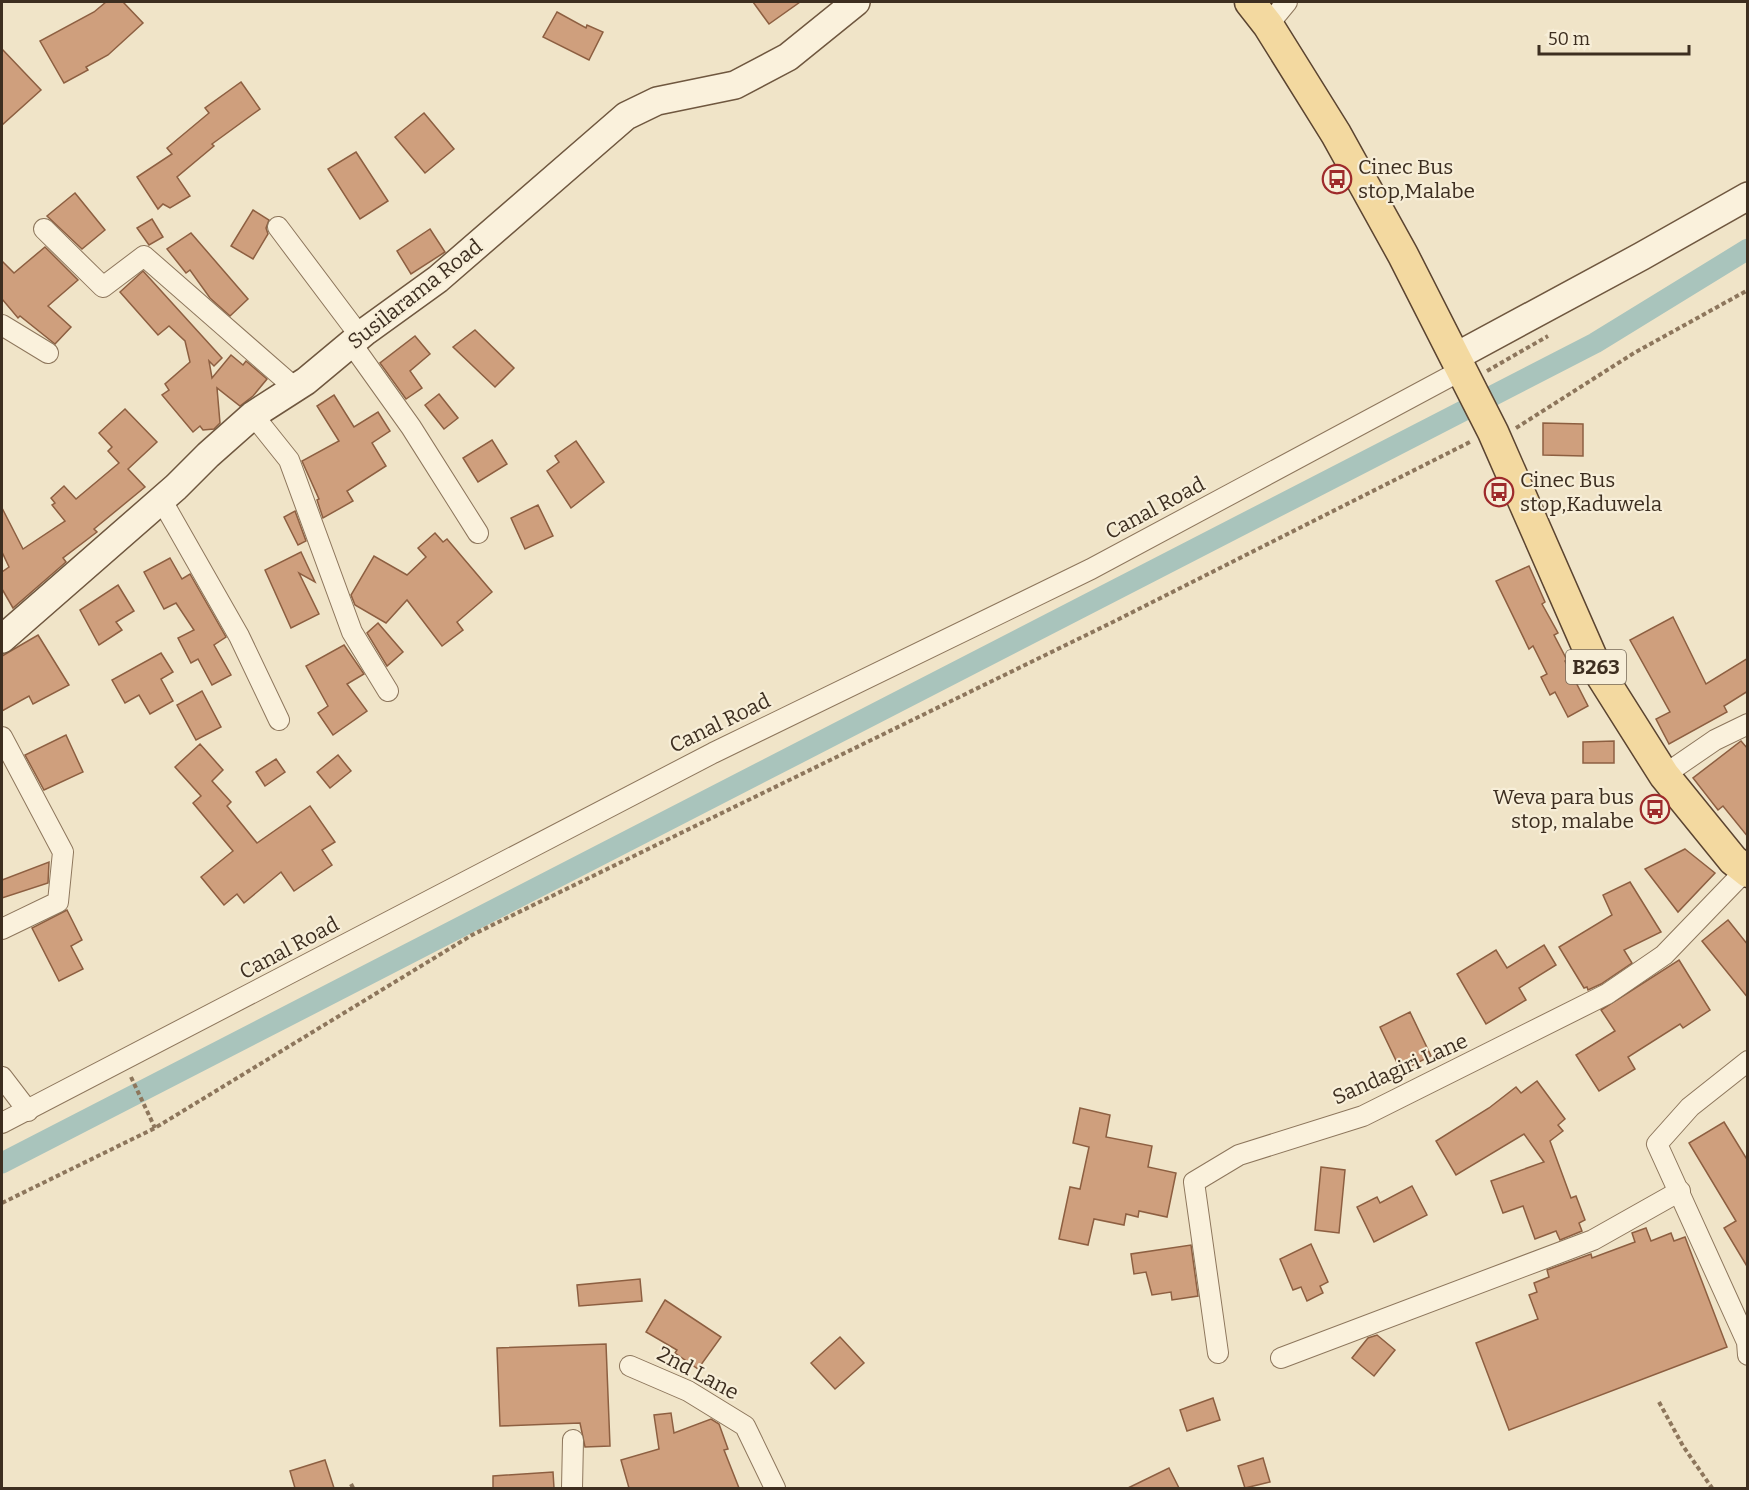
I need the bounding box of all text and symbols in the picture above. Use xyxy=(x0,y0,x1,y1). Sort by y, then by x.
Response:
scale bar xyxy=(1539,18,1689,56)
text: 50 m xyxy=(1548,28,1590,50)
place label: Cinec Bus stop,Malabe xyxy=(1358,154,1475,204)
bus stop icon: Cinec Bus stop,Malabe xyxy=(1321,163,1353,195)
street label: Susilarama Road xyxy=(342,233,488,355)
place label: Cinec Bus stop,Kaduwela xyxy=(1520,467,1663,517)
street label: Canal Road xyxy=(1101,471,1209,545)
bus stop icon: Cinec Bus stop,Kaduwela xyxy=(1483,476,1515,508)
road number: B263 xyxy=(1566,650,1626,684)
street label: Canal Road xyxy=(665,687,775,759)
place label: Weva para bus stop, malabe xyxy=(1493,784,1634,834)
bus stop icon: Weva para bus stop, malabe xyxy=(1639,793,1671,825)
street label: Canal Road xyxy=(235,911,343,985)
street label: Sandagiri Lane xyxy=(1328,1028,1472,1110)
street label: 2nd Lane xyxy=(653,1341,743,1405)

